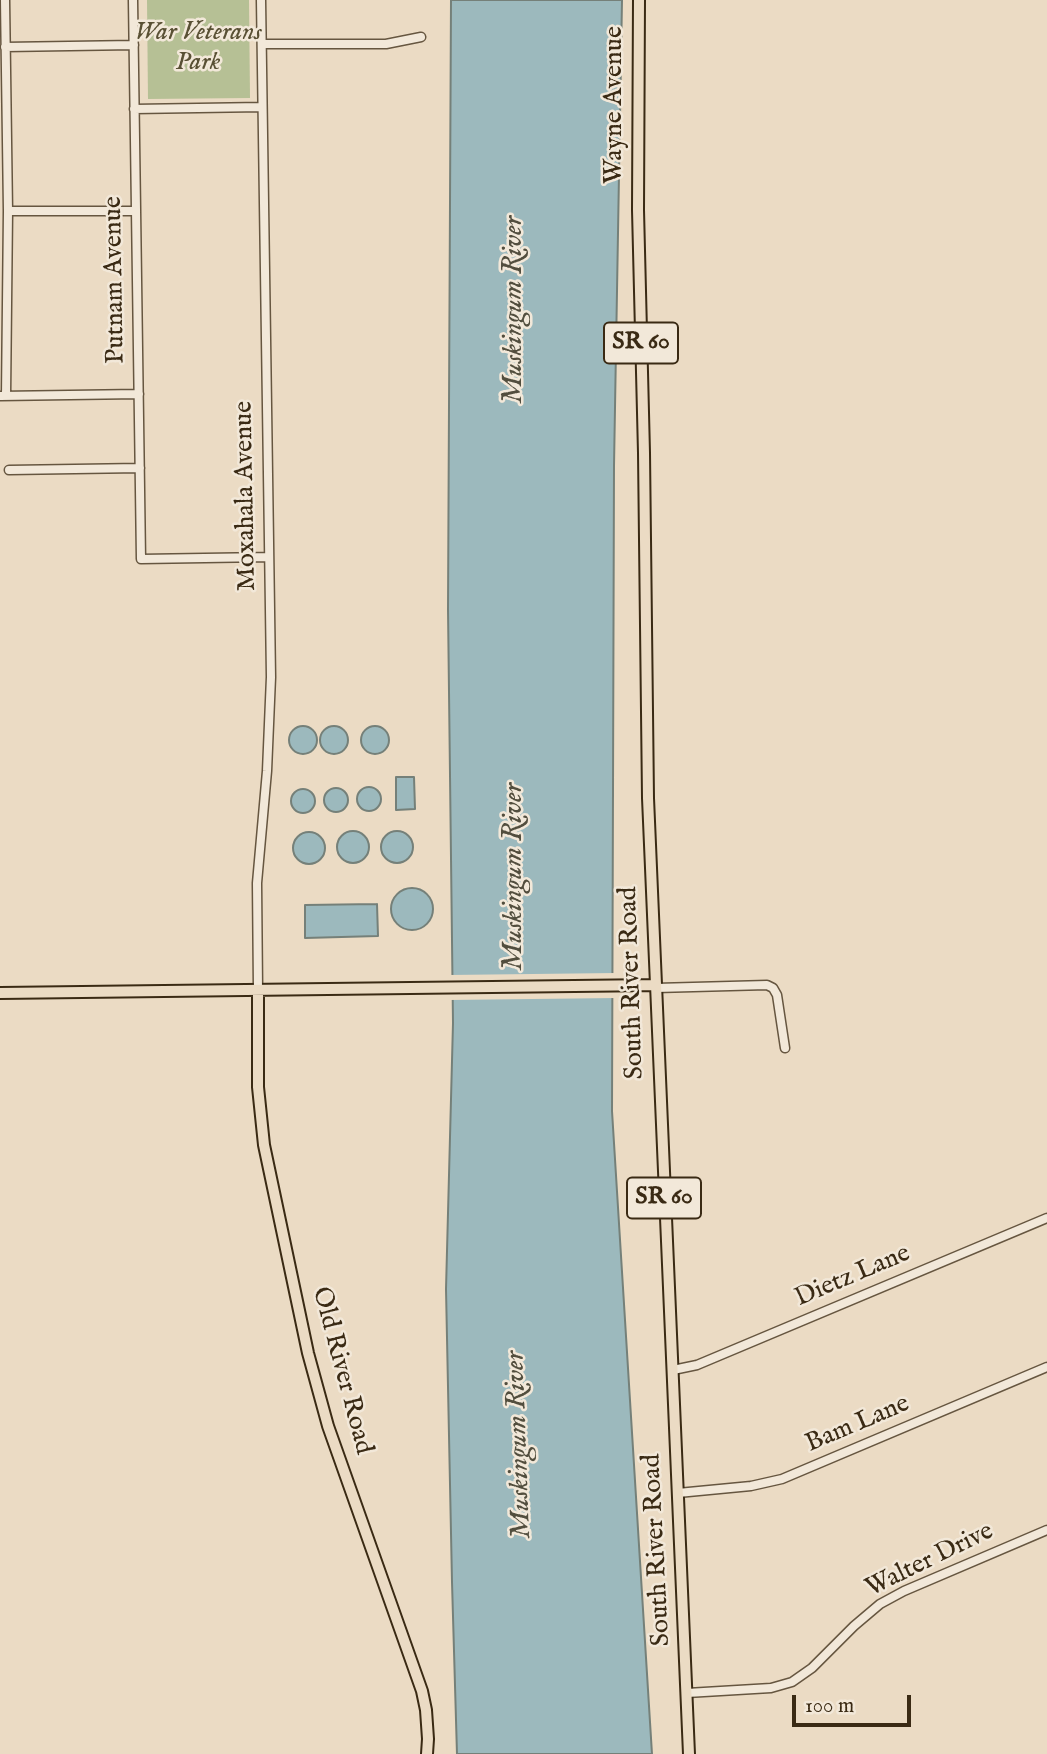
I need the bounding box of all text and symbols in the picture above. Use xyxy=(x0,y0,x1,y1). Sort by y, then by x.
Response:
park label: War Veterans Park xyxy=(134,18,262,80)
street label: Wayne Avenue xyxy=(600,26,632,184)
street label: Putnam Avenue xyxy=(99,196,133,364)
water label: Muskingum River xyxy=(498,216,532,404)
road number: SR 60 xyxy=(604,322,678,364)
street label: Moxahala Avenue xyxy=(230,401,264,591)
water label: Muskingum River xyxy=(498,783,532,971)
street label: South River Road xyxy=(614,886,652,1080)
road number: SR 60 xyxy=(627,1178,701,1218)
street label: Dietz Lane xyxy=(791,1239,915,1315)
street label: Old River Road xyxy=(304,1284,378,1458)
water label: Muskingum River xyxy=(500,1350,540,1540)
street label: Bam Lane xyxy=(801,1389,915,1461)
street label: South River Road xyxy=(637,1453,679,1647)
street label: Walter Drive xyxy=(861,1517,999,1605)
scale bar xyxy=(795,1680,914,1724)
text: 100 m xyxy=(805,1693,854,1720)

